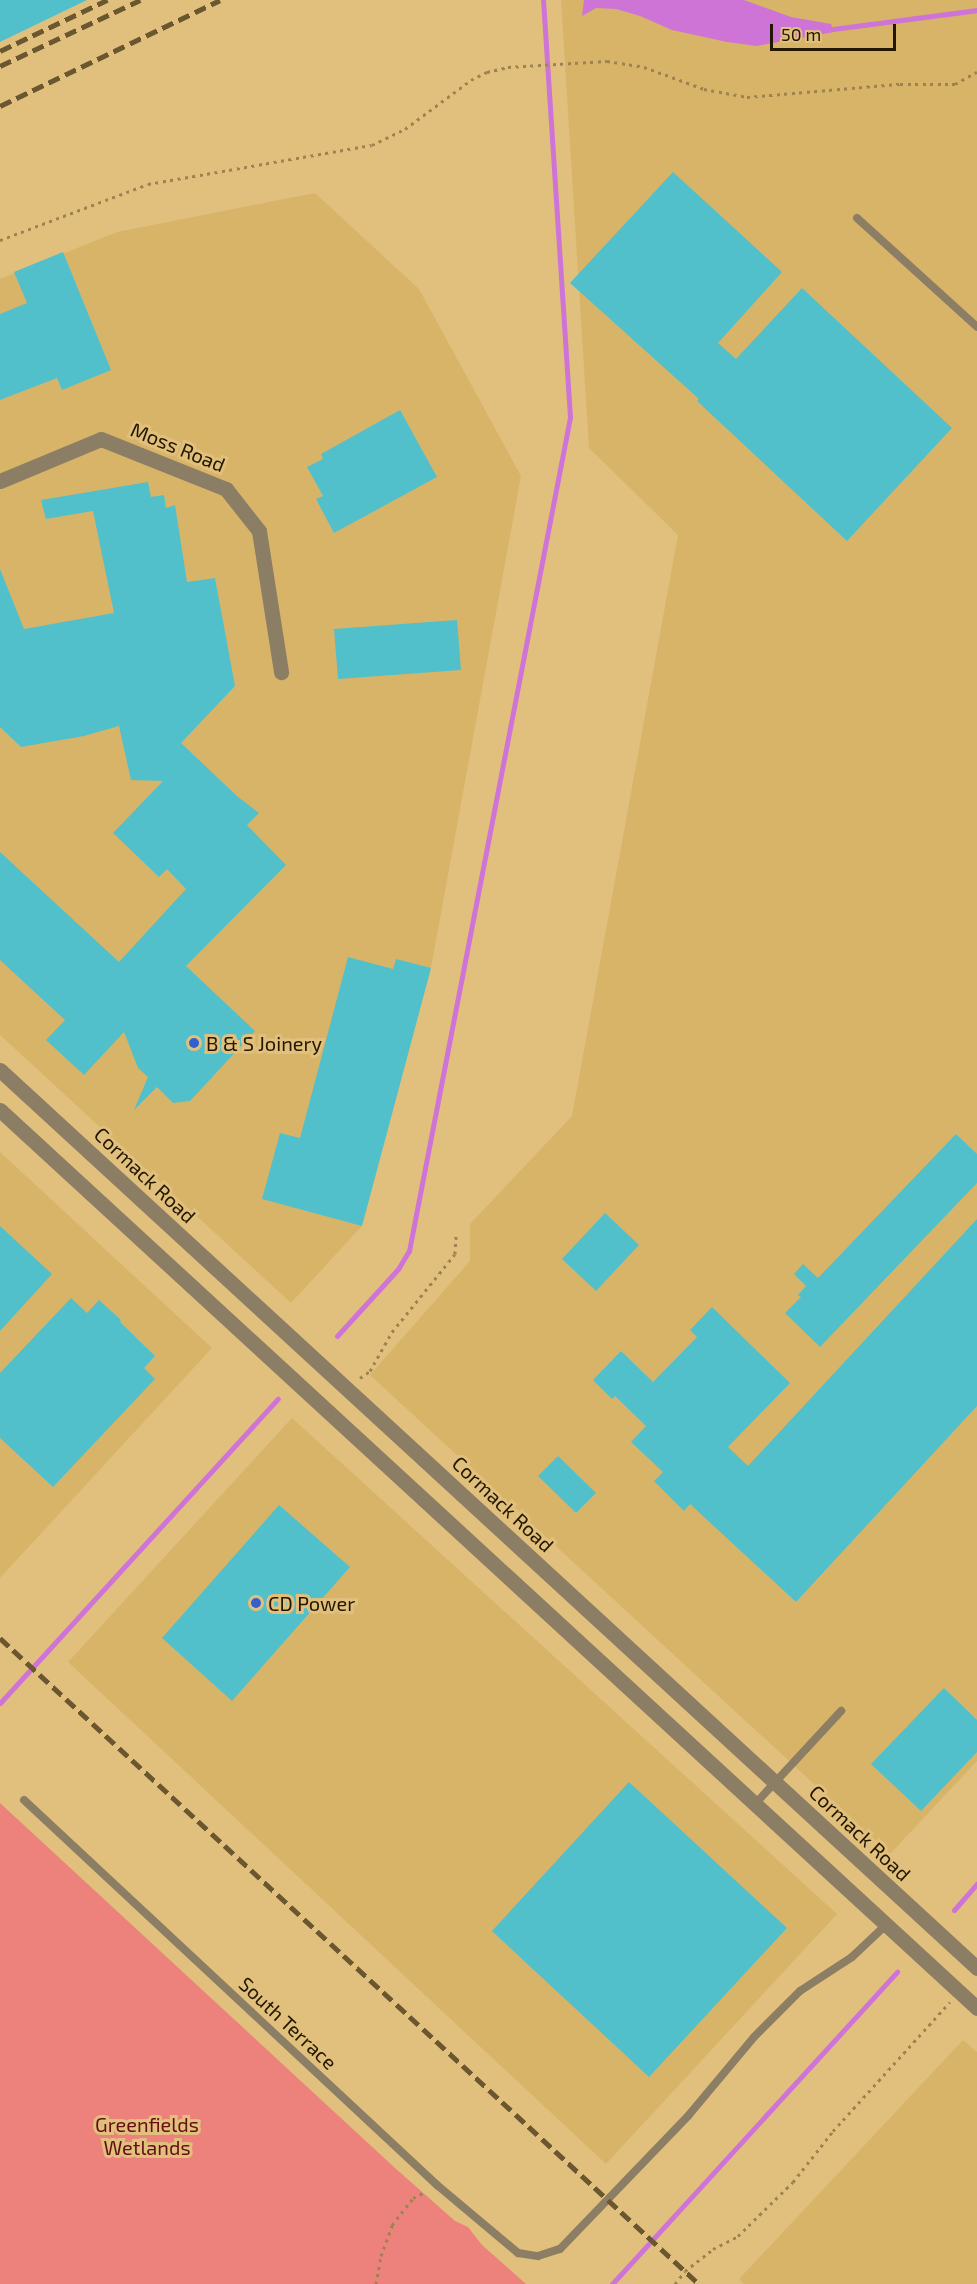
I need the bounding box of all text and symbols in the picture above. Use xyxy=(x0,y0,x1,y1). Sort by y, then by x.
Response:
scale bar xyxy=(773,12,899,50)
text: 50 m xyxy=(781,23,821,45)
street label: Moss Road xyxy=(127,417,229,477)
place label: B & S Joinery xyxy=(206,1031,323,1055)
marker: B & S Joinery xyxy=(187,1036,201,1050)
street label: Cormack Road xyxy=(89,1122,201,1228)
street label: Cormack Road xyxy=(447,1451,559,1557)
place label: CD Power xyxy=(268,1591,355,1615)
marker: CD Power xyxy=(249,1596,263,1610)
street label: Cormack Road xyxy=(804,1780,916,1886)
street label: South Terrace xyxy=(234,1972,342,2074)
park label: Greenfields Wetlands xyxy=(95,2113,199,2160)

